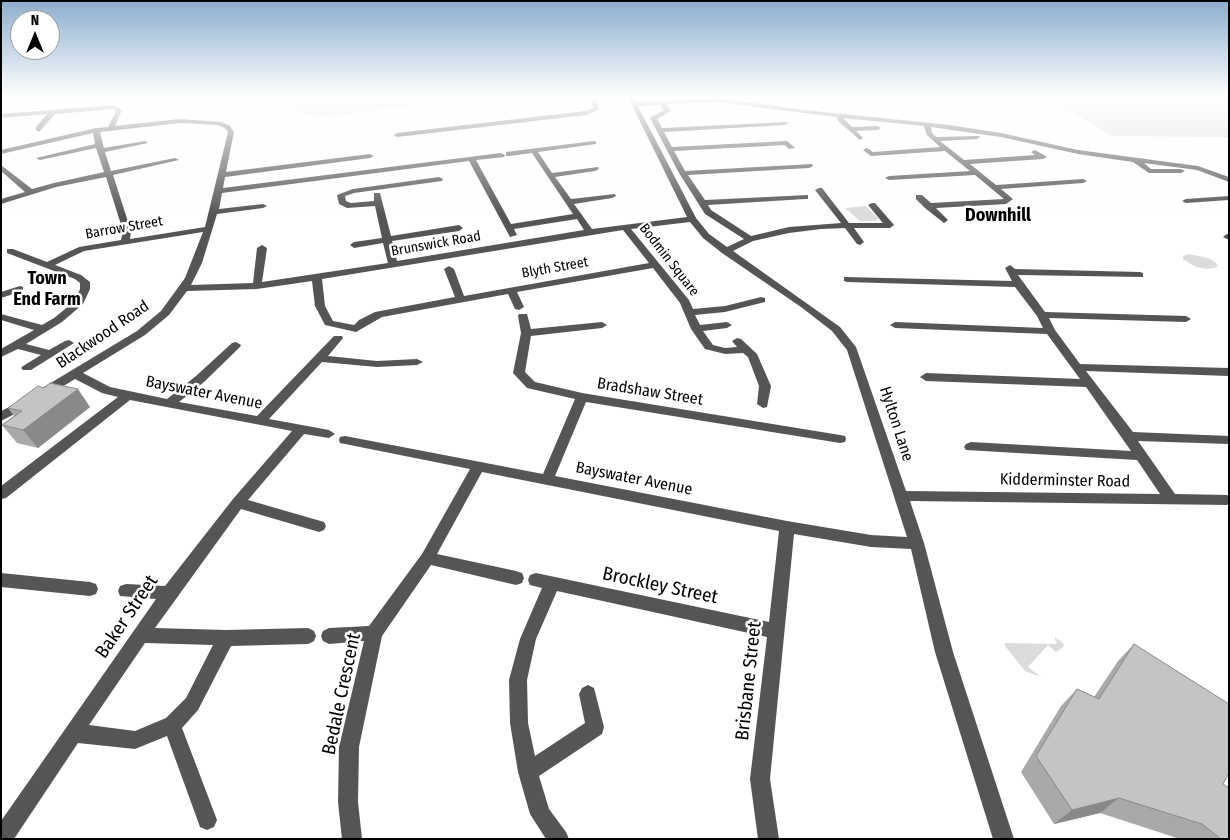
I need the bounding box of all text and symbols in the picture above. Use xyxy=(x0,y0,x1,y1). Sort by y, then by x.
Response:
north arrow xyxy=(10,10,60,60)
text: N xyxy=(31,12,39,29)
district label: Downhill xyxy=(965,205,1031,227)
street label: Barrow Street xyxy=(84,213,164,243)
street label: Bodmin Square xyxy=(635,220,703,300)
street label: Brunswick Road xyxy=(390,228,482,260)
street label: Blyth Street xyxy=(520,254,590,282)
district label: Town End Farm xyxy=(13,268,81,310)
street label: Blackwood Road xyxy=(53,297,153,373)
street label: Bayswater Avenue xyxy=(144,372,264,414)
street label: Bradshaw Street xyxy=(596,374,704,410)
street label: Hylton Lane xyxy=(875,384,917,464)
street label: Bayswater Avenue xyxy=(574,458,694,500)
street label: Kidderminster Road xyxy=(1000,470,1130,492)
street label: Brockley Street xyxy=(600,563,720,609)
street label: Baker Street xyxy=(91,571,163,663)
street label: Brisbane Street xyxy=(731,620,767,742)
street label: Bedale Crescent xyxy=(318,631,366,757)

